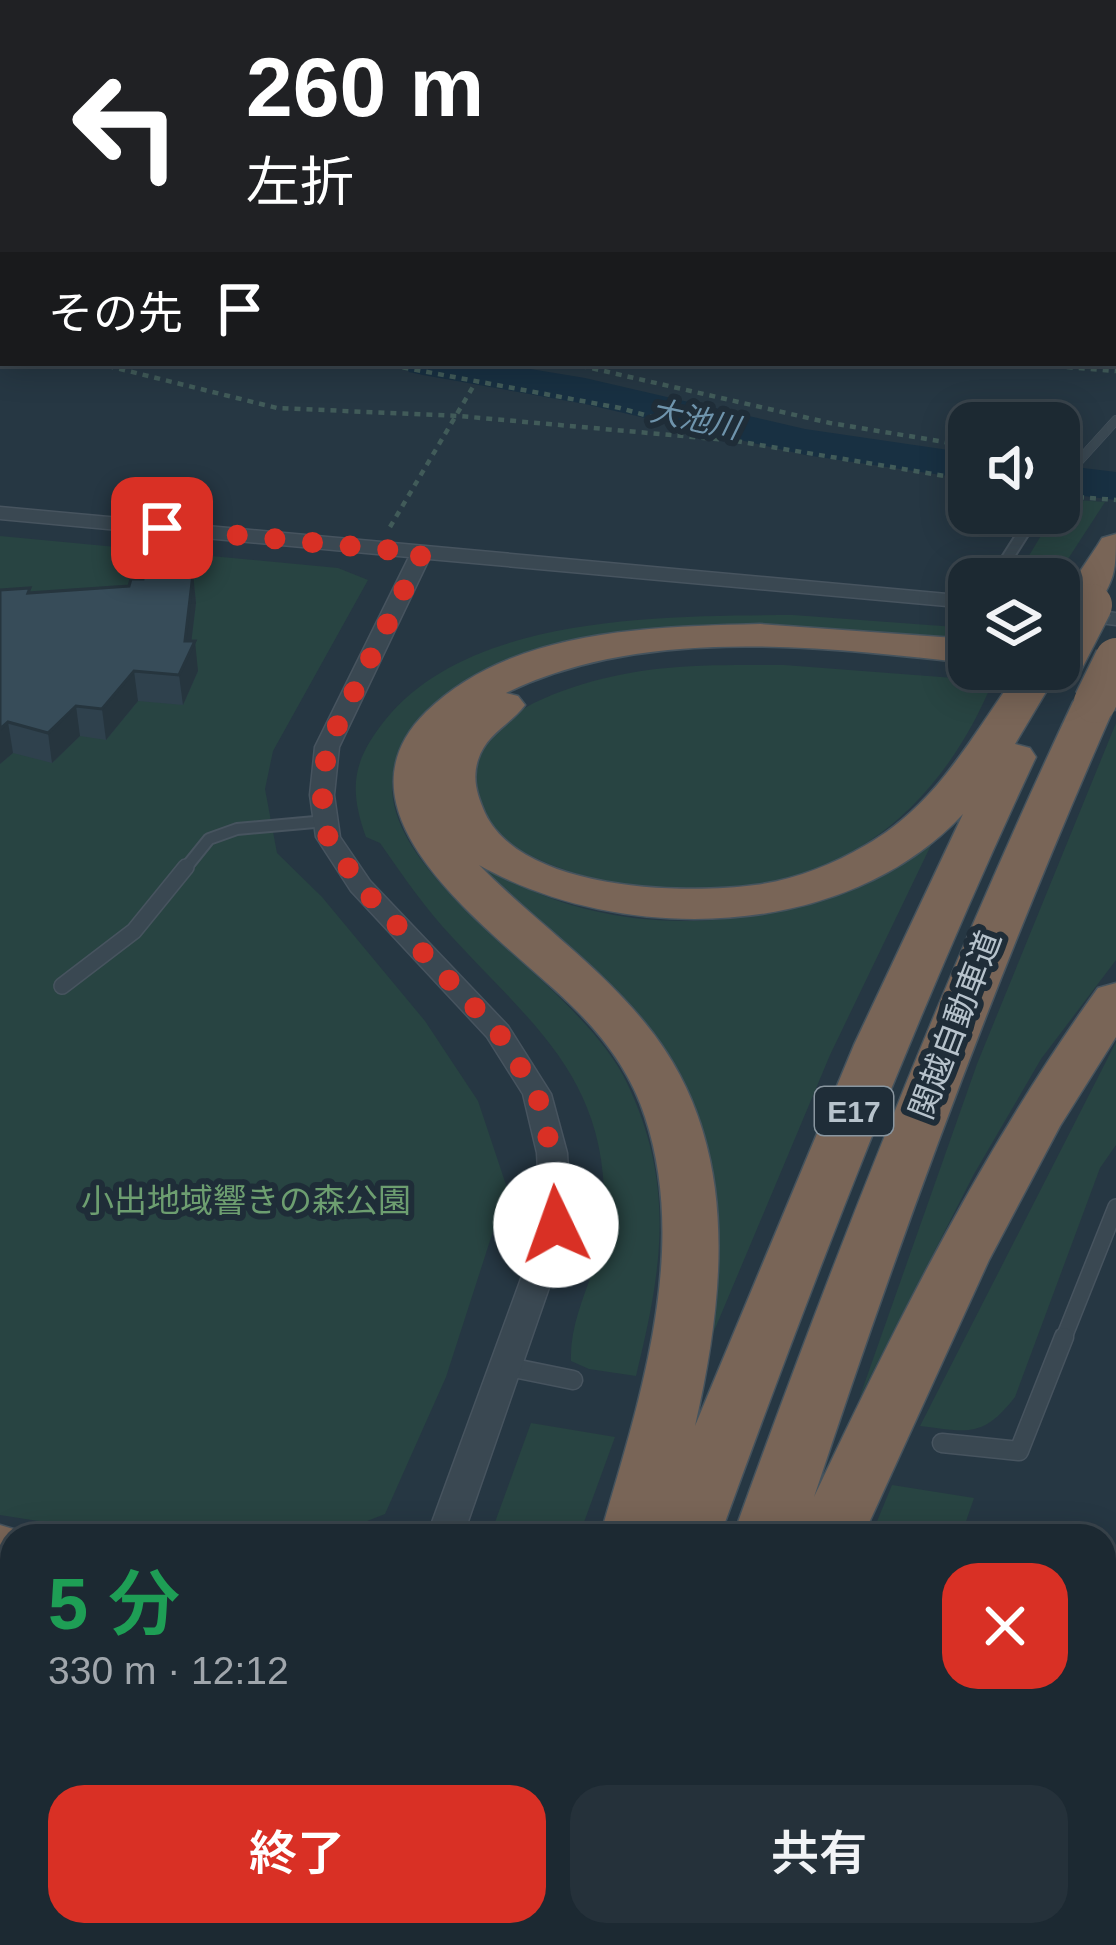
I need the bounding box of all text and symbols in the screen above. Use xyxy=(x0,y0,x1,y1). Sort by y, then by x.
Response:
text: 260 m xyxy=(246,40,484,134)
icon: left xyxy=(48,48,204,204)
text: 左折 xyxy=(246,152,354,212)
icon: arrive xyxy=(207,276,273,342)
text: その先 xyxy=(48,288,183,339)
water label: 大池川 xyxy=(648,394,745,445)
map controls xyxy=(948,402,1080,690)
button: sound xyxy=(948,402,1080,534)
pin xyxy=(111,477,213,579)
icon: arrive xyxy=(129,495,195,561)
button: layers xyxy=(948,558,1080,690)
street label: 関越自動車道 xyxy=(902,926,1008,1124)
road number: E17 xyxy=(815,1087,893,1135)
position arrow xyxy=(493,1162,619,1288)
park label: 小出地域響きの森公園 xyxy=(81,1182,411,1219)
button: close xyxy=(942,1563,1068,1689)
text: 5 分 xyxy=(48,1564,180,1644)
text: 330 m · 12:12 xyxy=(48,1649,289,1692)
button: 終了 xyxy=(48,1785,546,1923)
button: 共有 xyxy=(570,1785,1068,1923)

